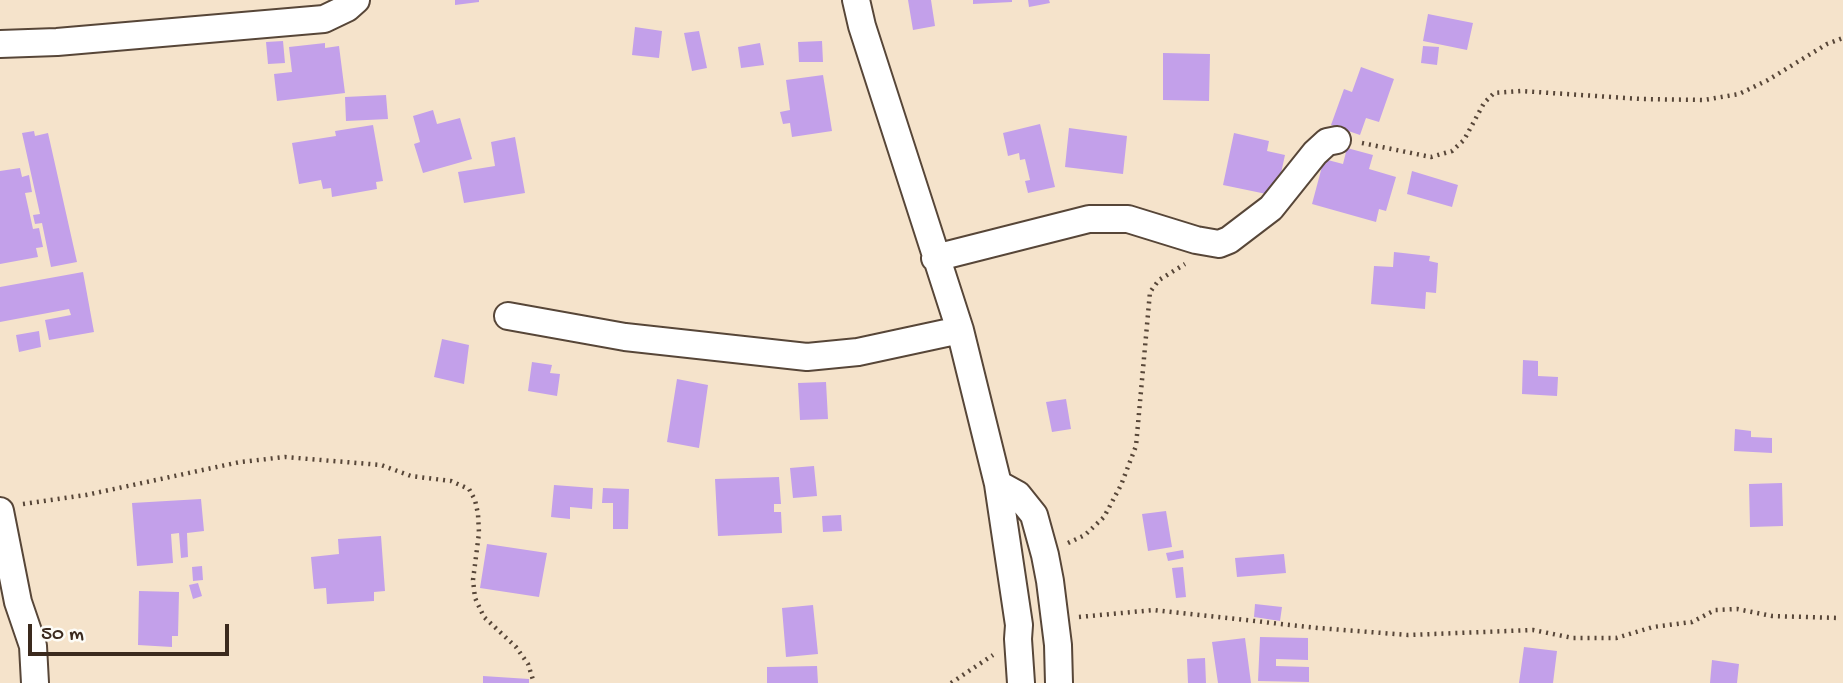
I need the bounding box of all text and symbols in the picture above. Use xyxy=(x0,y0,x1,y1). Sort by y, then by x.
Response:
scale bar xyxy=(32,610,233,654)
text: 50 m xyxy=(41,623,84,648)

